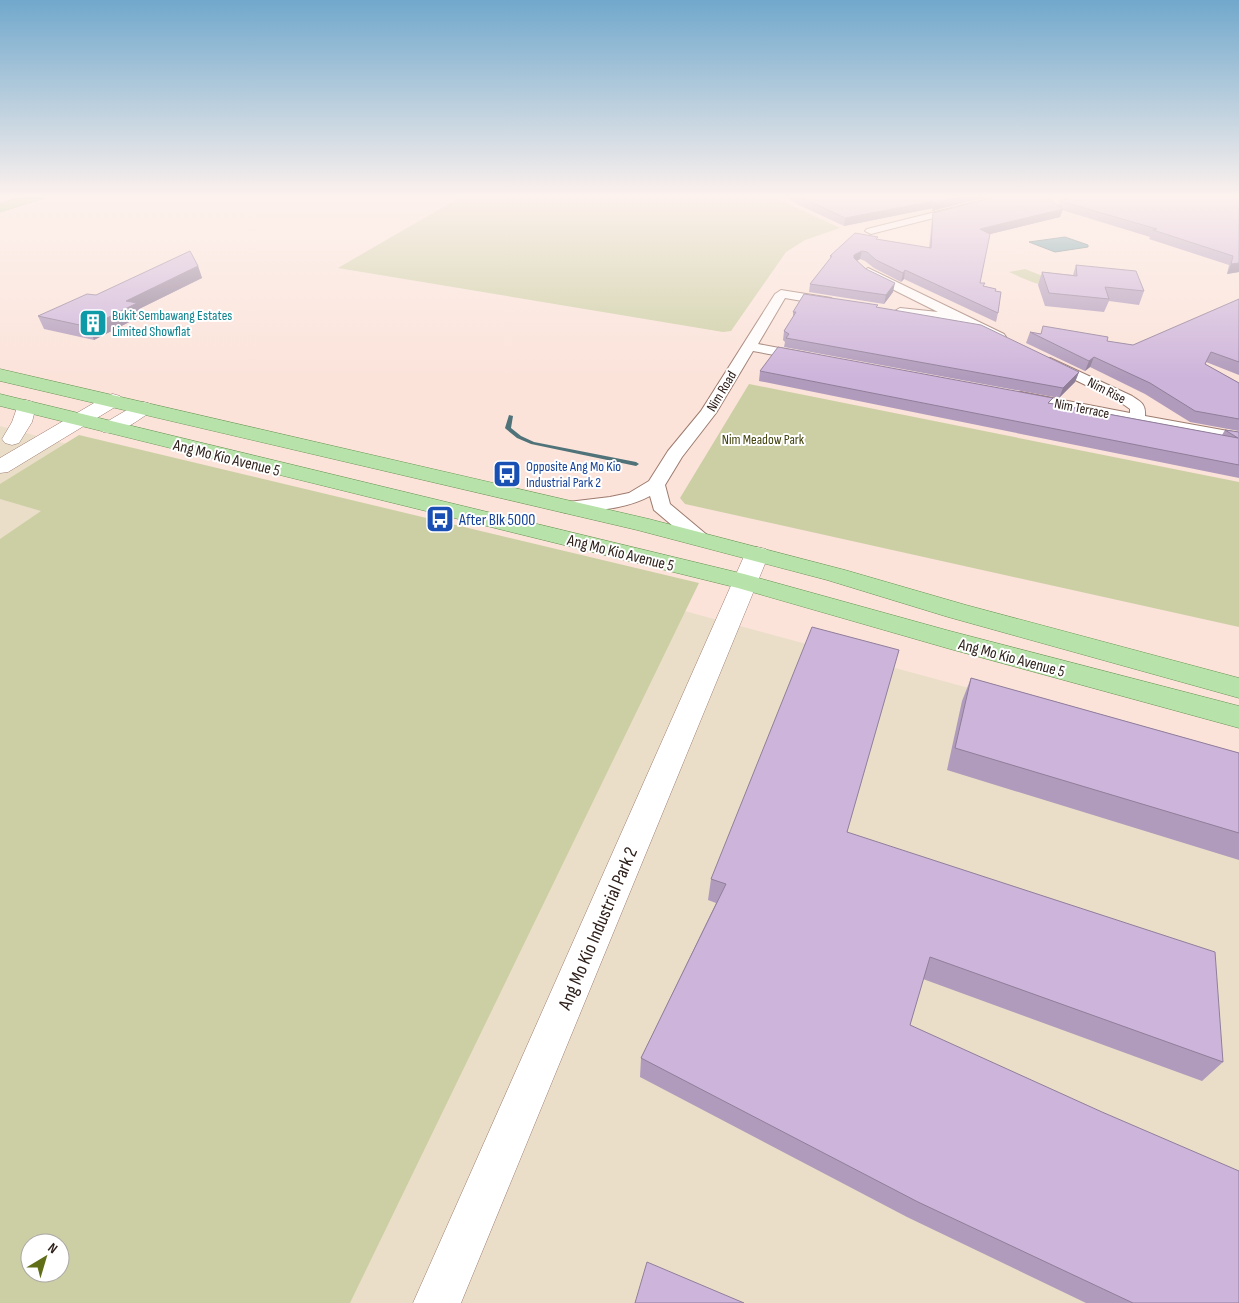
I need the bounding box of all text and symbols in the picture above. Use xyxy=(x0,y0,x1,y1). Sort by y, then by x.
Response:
place label: Bukit Sembawang Estates Limited Showflat xyxy=(112,307,232,340)
building icon: Bukit Sembawang Estates Limited Showflat xyxy=(78,308,108,338)
street label: Nim Road xyxy=(703,368,740,415)
street label: Nim Rise xyxy=(1085,374,1129,407)
street label: Nim Terrace xyxy=(1053,395,1111,422)
park label: Nim Meadow Park xyxy=(722,431,805,448)
street label: Ang Mo Kio Avenue 5 xyxy=(170,436,282,481)
place label: Opposite Ang Mo Kio Industrial Park 2 xyxy=(526,458,621,491)
bus stop icon: Opposite Ang Mo Kio Industrial Park 2 xyxy=(492,459,522,489)
bus stop icon: After Blk 5000 xyxy=(425,504,455,534)
place label: After Blk 5000 xyxy=(458,511,535,530)
street label: Ang Mo Kio Avenue 5 xyxy=(564,531,676,576)
street label: Ang Mo Kio Avenue 5 xyxy=(955,635,1067,682)
street label: Ang Mo Kio Industrial Park 2 xyxy=(553,844,643,1014)
north arrow xyxy=(20,1233,70,1283)
text: N xyxy=(45,1239,61,1257)

